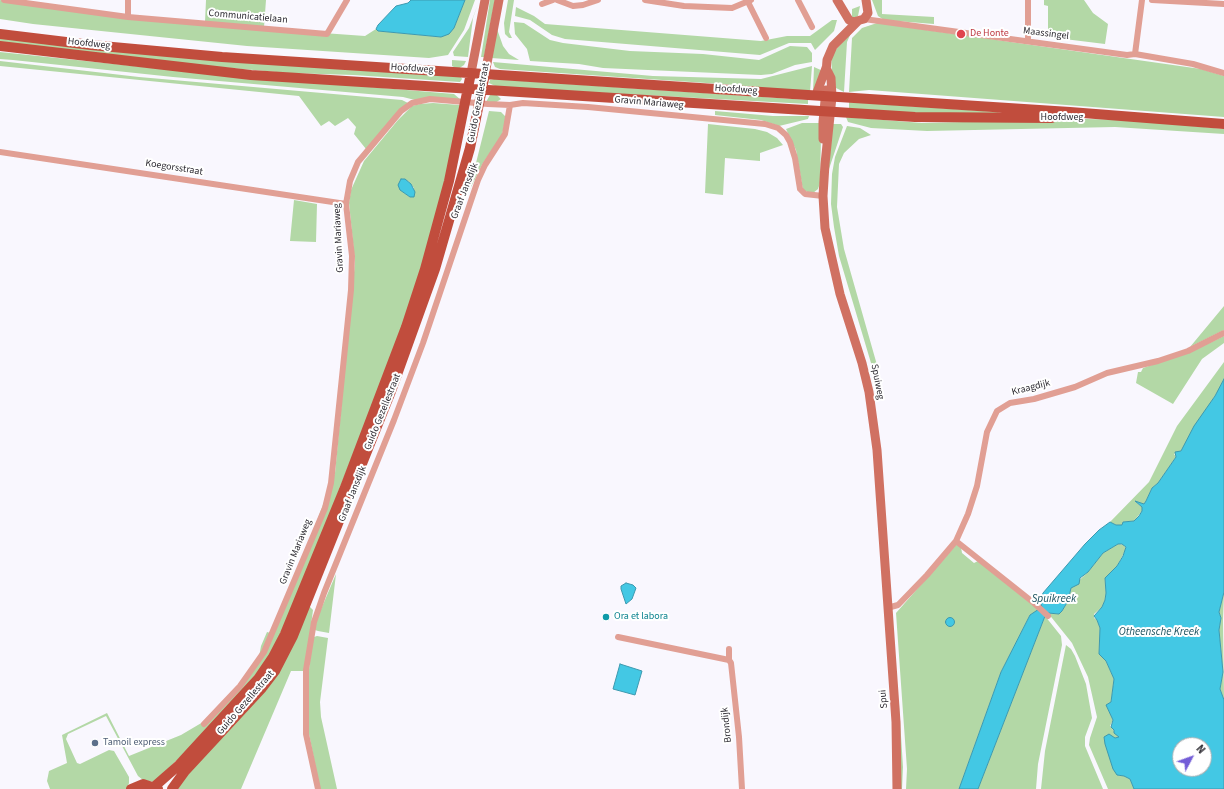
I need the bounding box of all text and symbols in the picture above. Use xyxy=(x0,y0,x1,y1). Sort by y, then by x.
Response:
street label: Communicatielaan xyxy=(208,8,288,26)
street label: Maassingel xyxy=(1022,25,1070,43)
marker: De Honte xyxy=(955,28,967,40)
place label: De Honte xyxy=(970,28,1009,40)
street label: Hoofdweg xyxy=(67,36,111,52)
street label: Hoofdweg xyxy=(390,62,434,76)
street label: Guido Gezellestraat xyxy=(465,62,493,144)
street label: Hoofdweg xyxy=(714,83,758,97)
street label: Gravin Mariaweg xyxy=(614,94,684,112)
street label: Hoofdweg xyxy=(1041,112,1083,124)
street label: Koegorsstraat xyxy=(144,158,204,178)
street label: Graaf Jansdijk xyxy=(449,161,481,221)
street label: Gravin Mariaweg xyxy=(331,203,347,273)
street label: Spuiweg xyxy=(868,363,886,401)
street label: Guido Gezellestraat xyxy=(362,372,404,452)
street label: Kraagdijk xyxy=(1010,377,1052,399)
street label: Graaf Jansdijk xyxy=(336,464,370,524)
street label: Gravin Mariaweg xyxy=(277,518,315,586)
water label: Spuikreek xyxy=(1032,593,1076,607)
place label: Ora et labora xyxy=(614,611,668,623)
marker: Ora et labora xyxy=(601,612,611,622)
water label: Otheensche Kreek xyxy=(1119,626,1199,640)
street label: Guido Gezellestraat xyxy=(215,668,277,738)
street label: Spui xyxy=(877,689,891,709)
street label: Brondijk xyxy=(719,707,735,743)
place label: Tamoil express xyxy=(103,737,165,749)
north arrow xyxy=(1172,737,1212,777)
marker: Tamoil express xyxy=(90,738,100,748)
text: N xyxy=(1193,742,1209,757)

